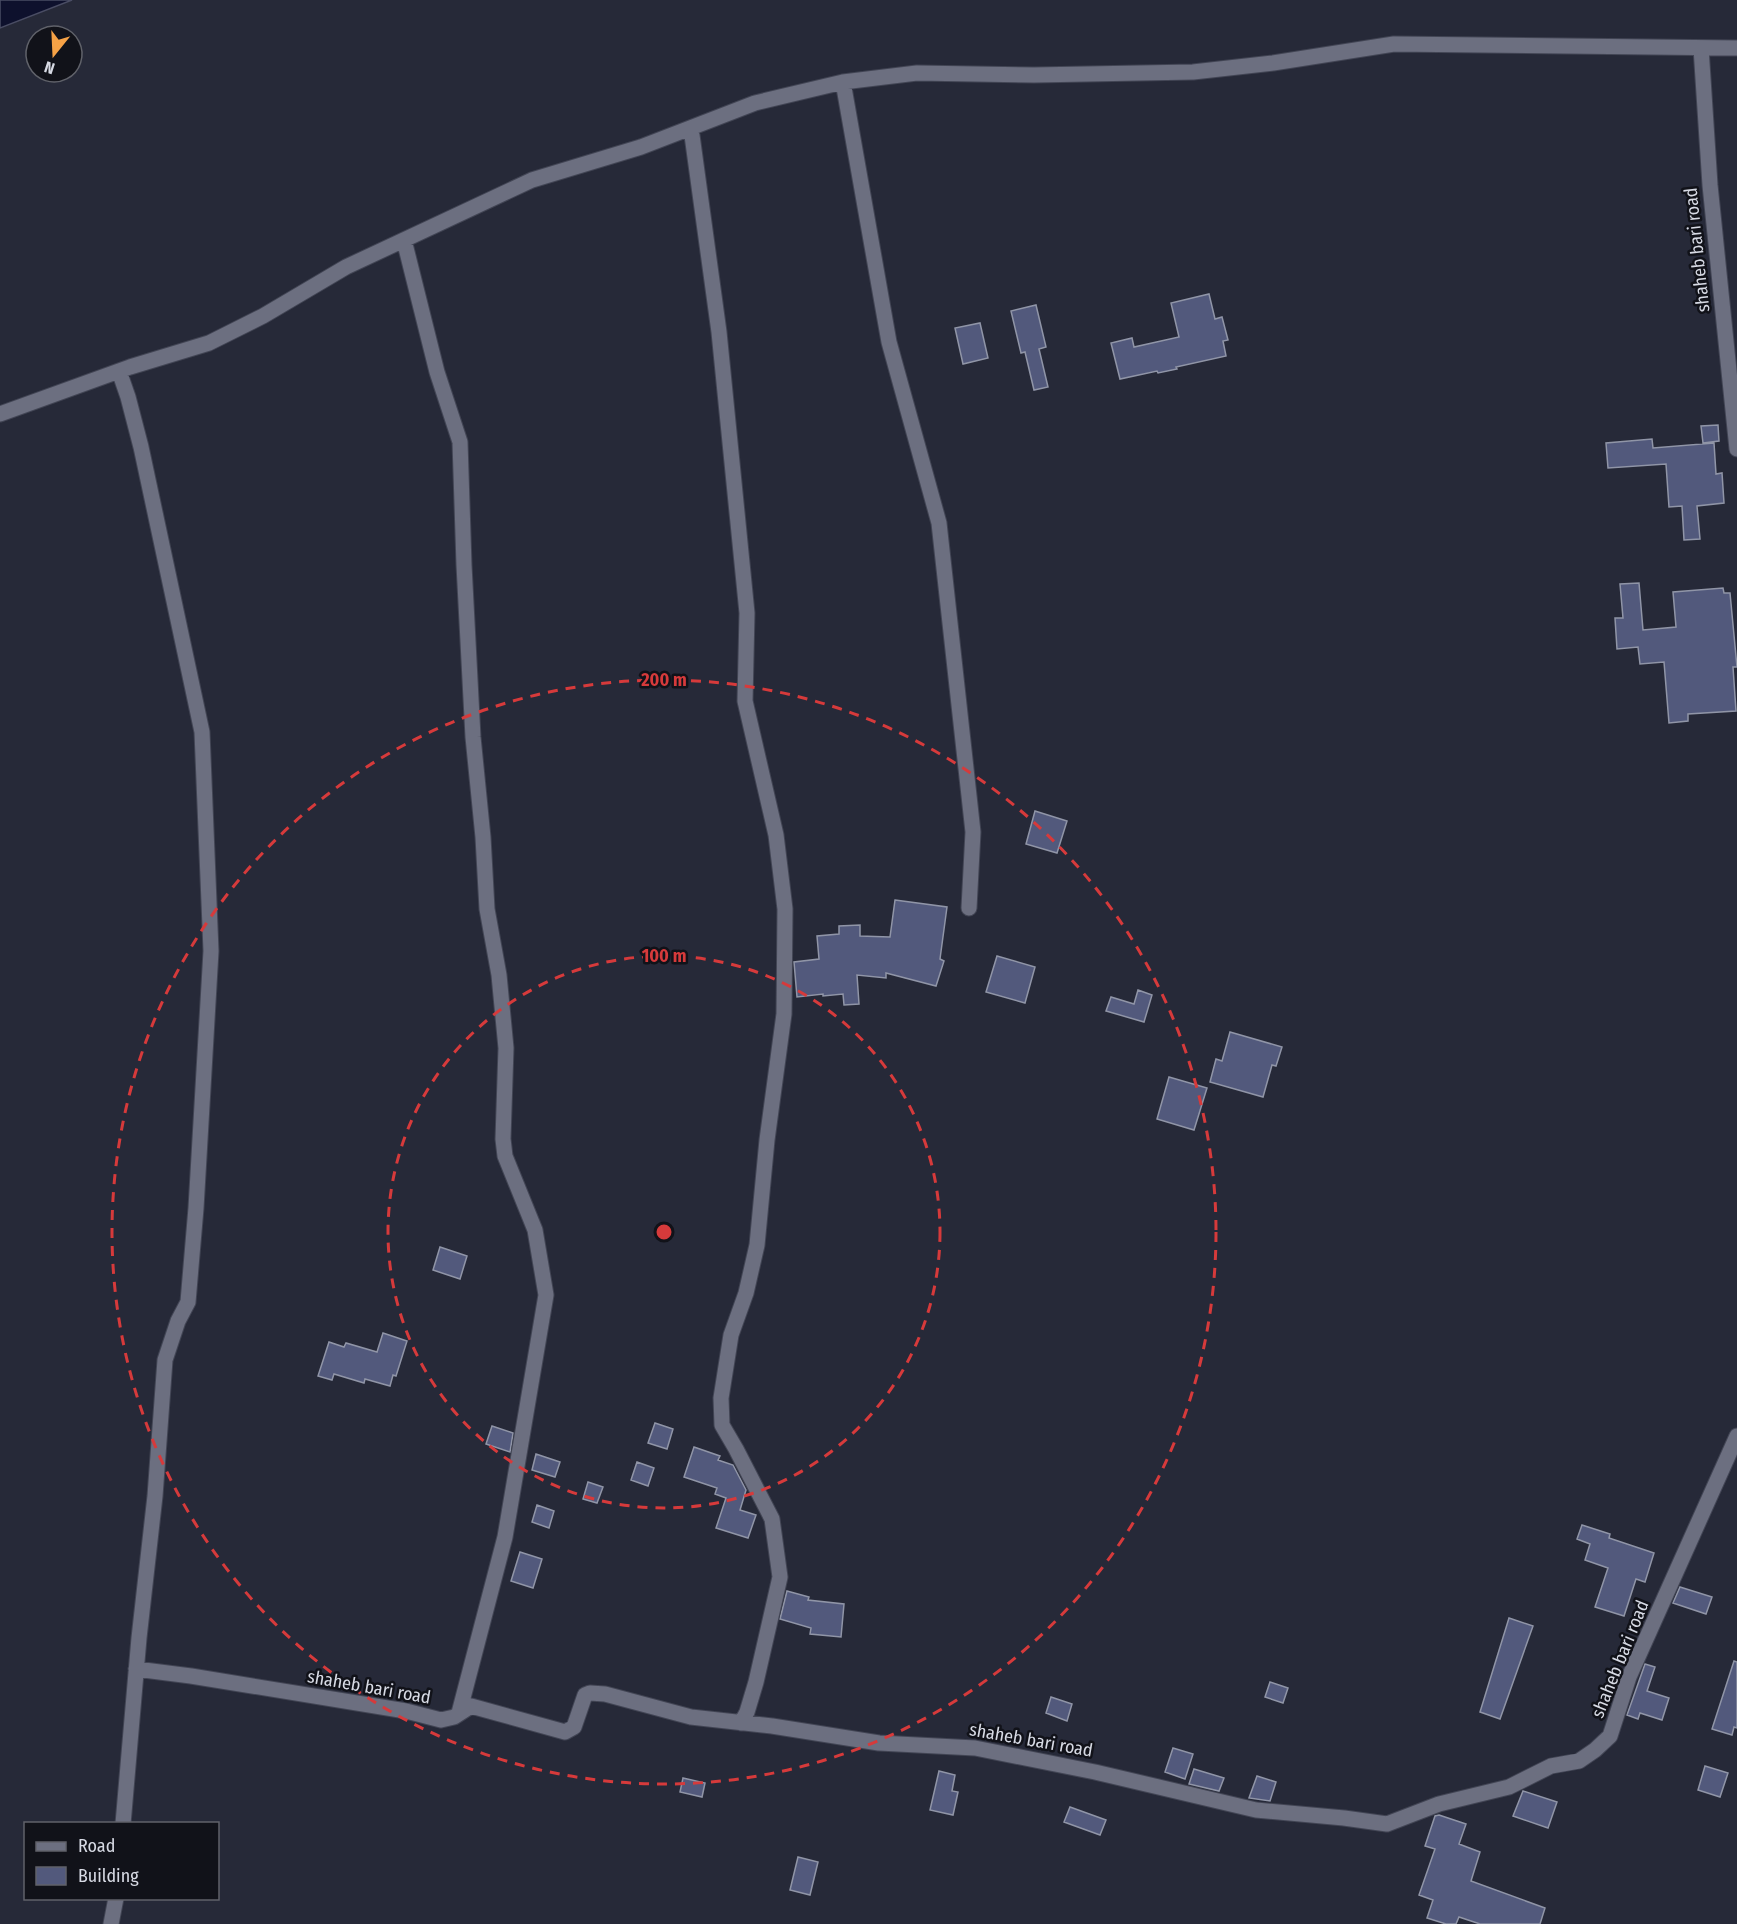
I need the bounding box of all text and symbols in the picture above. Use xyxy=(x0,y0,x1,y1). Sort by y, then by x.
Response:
north arrow xyxy=(24,24,84,84)
text: N xyxy=(42,57,57,78)
street label: shaheb bari road xyxy=(1680,187,1714,313)
text: 200 m xyxy=(640,669,687,691)
text: 100 m xyxy=(642,945,686,967)
centre of rings xyxy=(654,1222,674,1242)
street label: shaheb bari road xyxy=(1586,1597,1654,1721)
street label: shaheb bari road xyxy=(306,1665,432,1709)
street label: shaheb bari road xyxy=(968,1718,1094,1762)
legend xyxy=(24,1822,219,1900)
text: Road xyxy=(78,1835,115,1857)
text: Building xyxy=(78,1865,139,1887)

